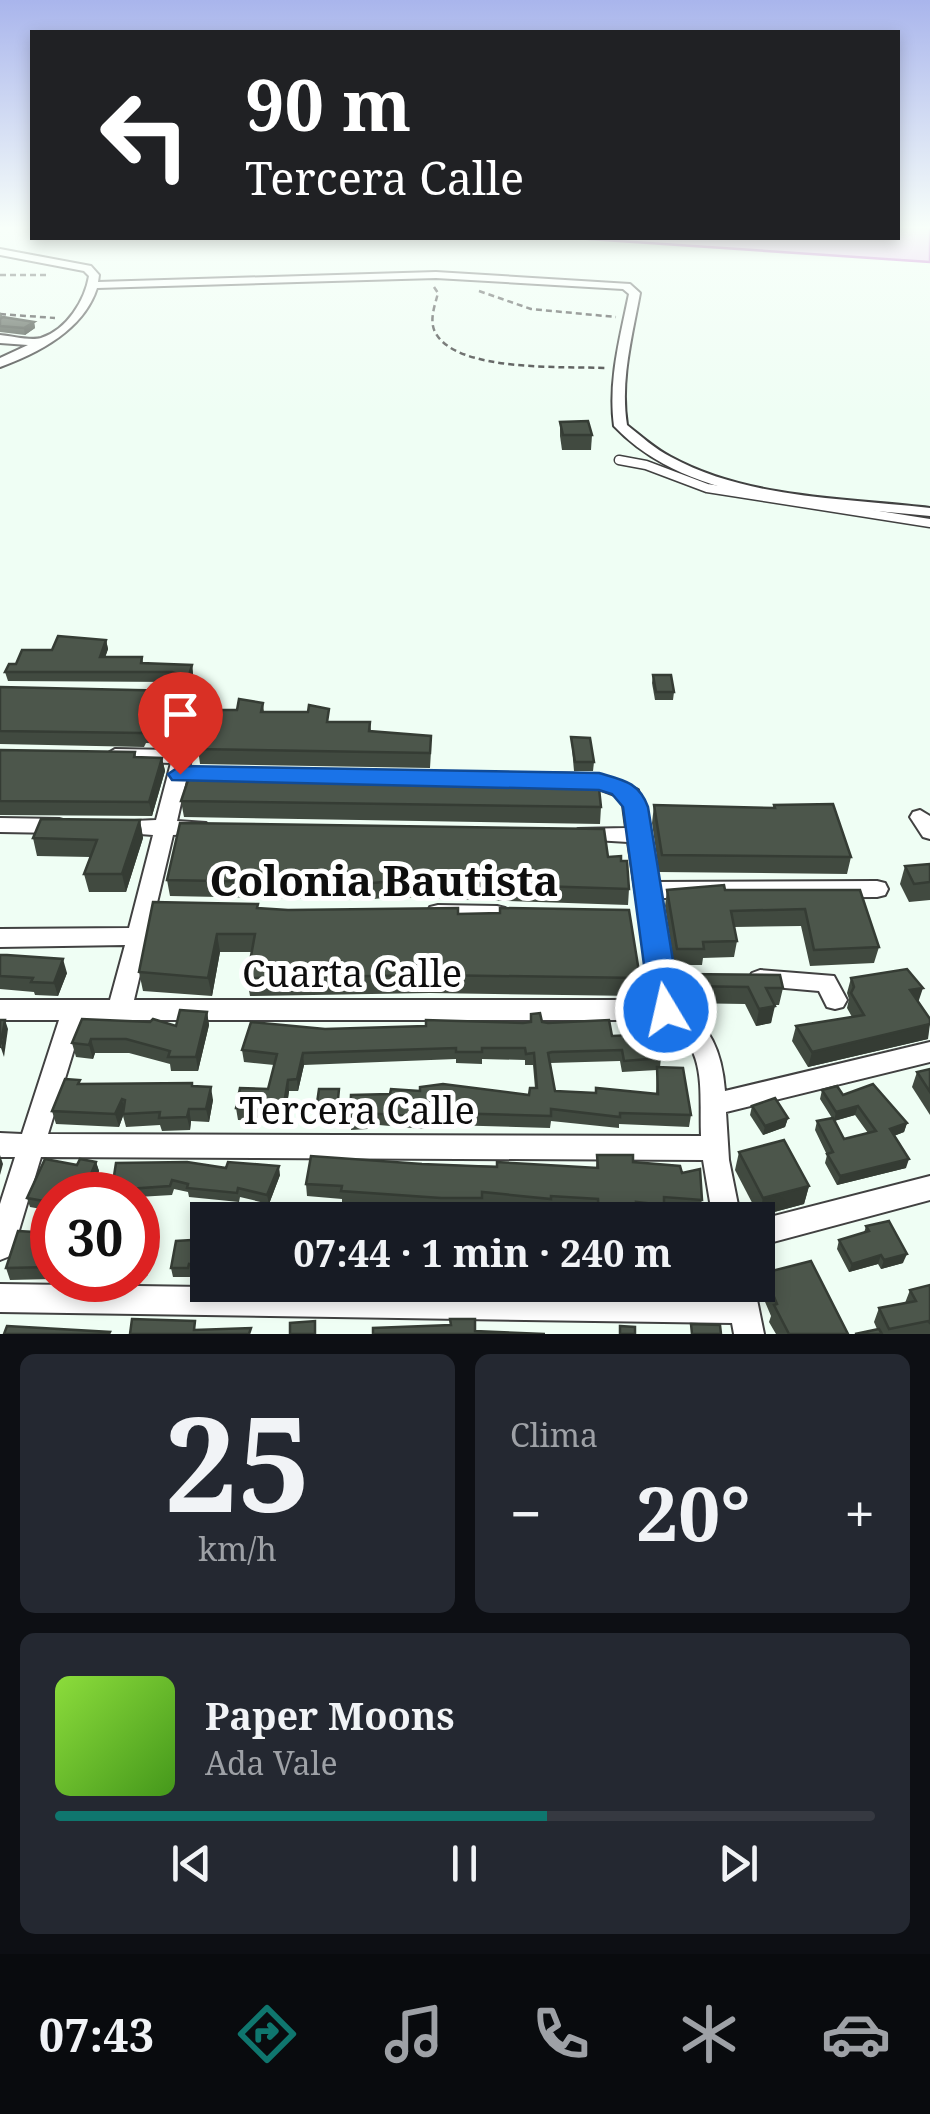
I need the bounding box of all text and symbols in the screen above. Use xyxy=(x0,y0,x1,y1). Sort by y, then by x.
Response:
text: 90 m xyxy=(245,56,411,152)
icon: left xyxy=(80,70,210,200)
text: Tercera Calle xyxy=(245,147,524,208)
pin xyxy=(138,672,223,775)
icon: arrive xyxy=(153,687,208,742)
district label: Colonia Bautista xyxy=(209,851,559,908)
street label: Cuarta Calle xyxy=(242,946,462,998)
position arrow xyxy=(614,958,718,1062)
street label: Tercera Calle xyxy=(239,1083,475,1135)
speed limit sign: 30 xyxy=(30,1172,160,1302)
text: 07:44 · 1 min · 240 m xyxy=(293,1226,672,1278)
text: 25 xyxy=(164,1373,311,1550)
text: Clima xyxy=(510,1413,598,1456)
text: 20° xyxy=(636,1461,750,1563)
text: − xyxy=(510,1475,542,1550)
text: + xyxy=(844,1475,875,1550)
text: km/h xyxy=(198,1527,277,1570)
text: Paper Moons xyxy=(205,1689,455,1741)
text: Ada Vale xyxy=(205,1741,338,1784)
icon: previous xyxy=(164,1836,219,1891)
icon: pause xyxy=(437,1836,492,1891)
icon: next xyxy=(711,1836,766,1891)
icon: directions xyxy=(232,1999,302,2069)
icon: music xyxy=(379,1999,449,2069)
icon: phone xyxy=(526,1999,596,2069)
icon: climate xyxy=(674,1999,744,2069)
icon: car xyxy=(821,1999,891,2069)
text: 07:43 xyxy=(39,2004,154,2065)

